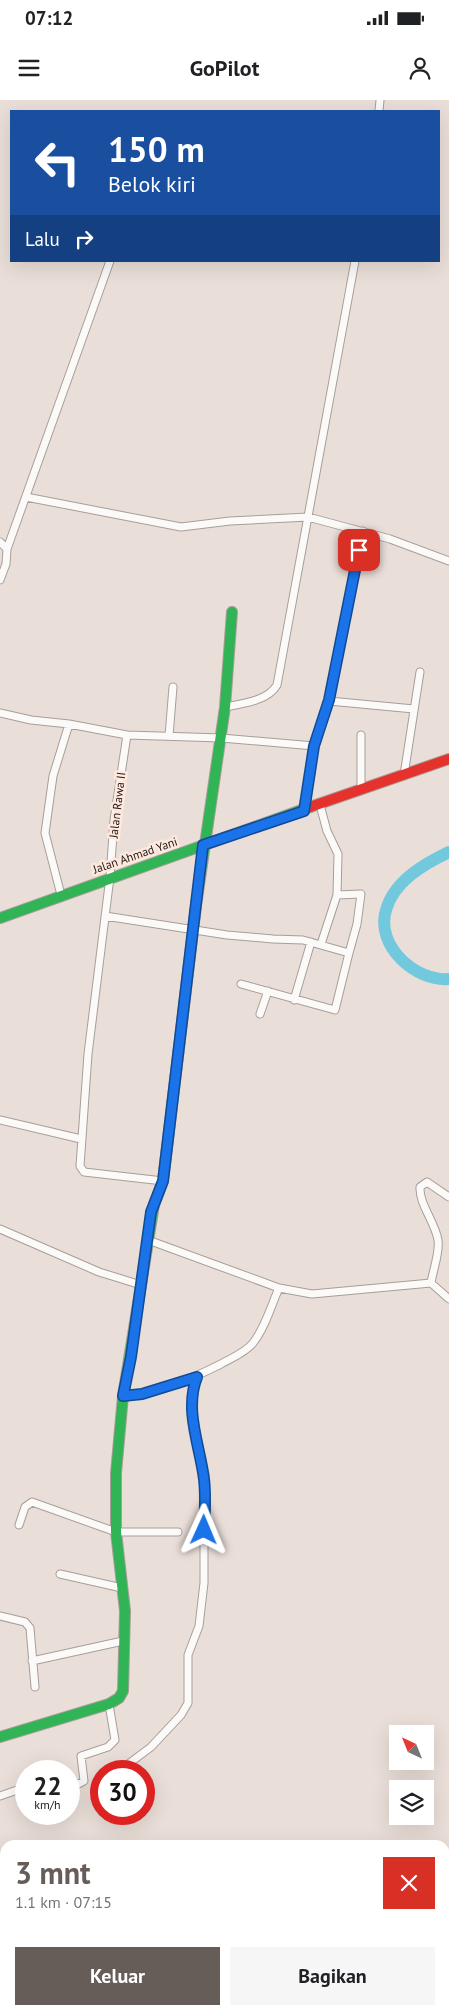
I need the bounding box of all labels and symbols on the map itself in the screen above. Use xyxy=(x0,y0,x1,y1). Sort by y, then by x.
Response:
pin xyxy=(338,529,380,571)
street label: Jalan Rawa II xyxy=(105,771,129,840)
street label: Jalan Ahmad Yani xyxy=(90,834,179,877)
position arrow xyxy=(177,1503,229,1555)
north arrow xyxy=(389,1725,434,1770)
speed limit sign: 30 xyxy=(90,1760,155,1825)

